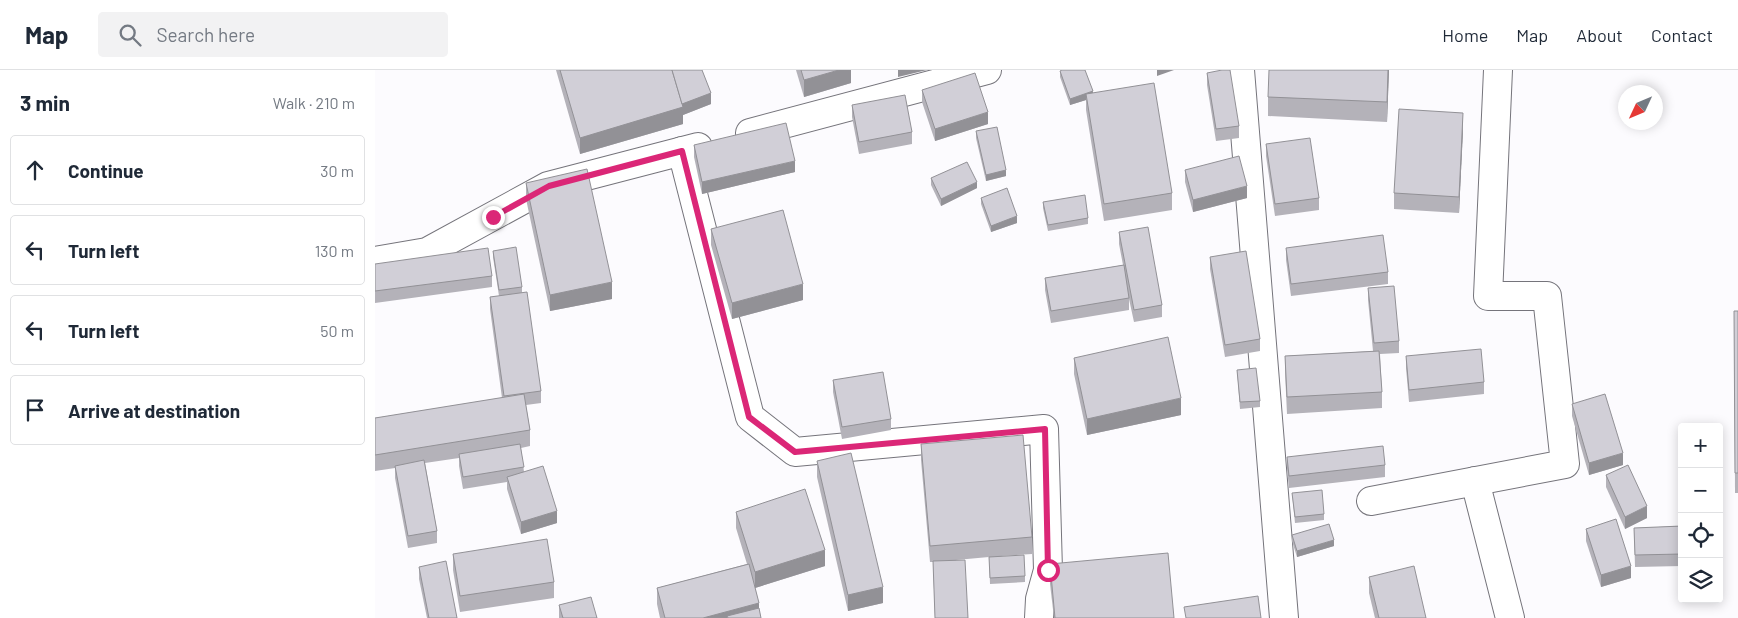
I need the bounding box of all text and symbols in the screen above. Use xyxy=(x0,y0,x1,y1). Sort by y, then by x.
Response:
search box xyxy=(98,12,448,57)
text: Map xyxy=(25,20,68,49)
icon: search xyxy=(116,21,144,49)
text: Search here xyxy=(156,23,255,46)
text: Home xyxy=(1442,24,1488,46)
text: Map xyxy=(1516,24,1548,46)
text: About xyxy=(1576,24,1623,46)
text: Contact xyxy=(1651,24,1713,46)
north arrow xyxy=(1618,85,1663,130)
text: 3 min xyxy=(20,90,70,115)
text: Walk · 210 m xyxy=(273,93,355,112)
icon: ahead xyxy=(21,156,49,184)
text: Continue xyxy=(68,159,144,182)
text: 30 m xyxy=(320,161,354,180)
route end xyxy=(482,206,505,229)
icon: left xyxy=(21,236,49,264)
text: Turn left xyxy=(68,239,139,262)
text: 130 m xyxy=(315,241,354,260)
icon: left xyxy=(21,316,49,344)
text: Turn left xyxy=(68,319,139,342)
text: 50 m xyxy=(320,321,354,340)
icon: arrive xyxy=(21,396,49,424)
text: Arrive at destination xyxy=(68,399,240,422)
map controls xyxy=(1678,423,1723,603)
button: + xyxy=(1678,423,1723,468)
button: − xyxy=(1678,468,1723,513)
button: locate xyxy=(1678,513,1723,558)
button: layers xyxy=(1678,558,1723,603)
route start xyxy=(1037,559,1060,582)

